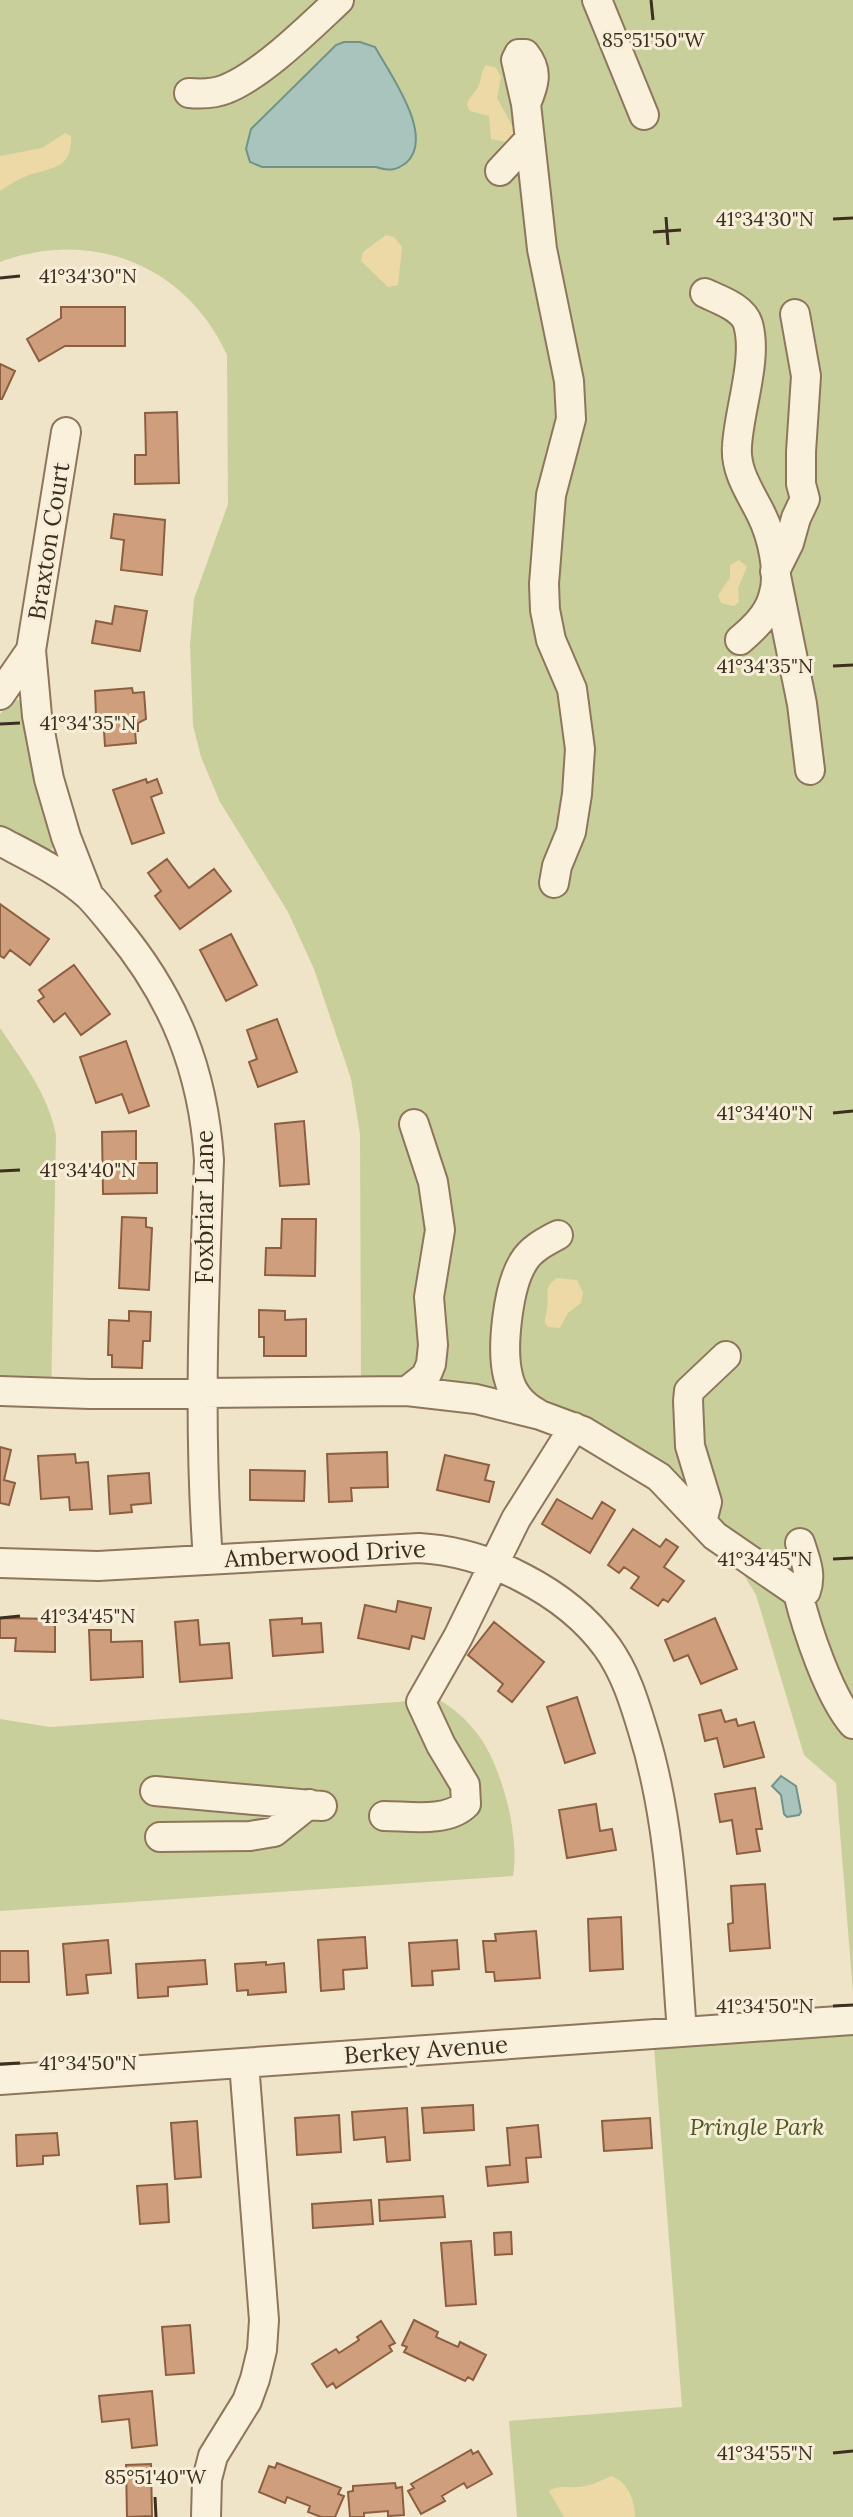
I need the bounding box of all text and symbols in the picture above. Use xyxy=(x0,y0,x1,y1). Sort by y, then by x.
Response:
text: 85°51'50"W xyxy=(602,27,705,52)
text: 41°34'30"N xyxy=(716,206,814,231)
text: 41°34'30"N xyxy=(39,263,137,288)
street label: Braxton Court xyxy=(21,459,76,622)
text: 41°34'35"N xyxy=(717,653,813,678)
text: 41°34'35"N xyxy=(40,710,136,735)
text: 41°34'40"N xyxy=(717,1100,813,1125)
street label: Foxbriar Lane xyxy=(189,1130,220,1284)
text: 41°34'40"N xyxy=(40,1157,136,1182)
street label: Amberwood Drive xyxy=(222,1533,427,1574)
text: 41°34'45"N xyxy=(717,1546,813,1571)
text: 41°34'45"N xyxy=(40,1603,136,1628)
text: 41°34'50"N xyxy=(716,1993,814,2018)
street label: Berkey Avenue xyxy=(343,2028,509,2071)
text: 41°34'50"N xyxy=(39,2050,137,2075)
park label: Pringle Park xyxy=(689,2111,825,2142)
text: 41°34'55"N xyxy=(717,2440,813,2465)
text: 85°51'40"W xyxy=(104,2464,207,2489)

